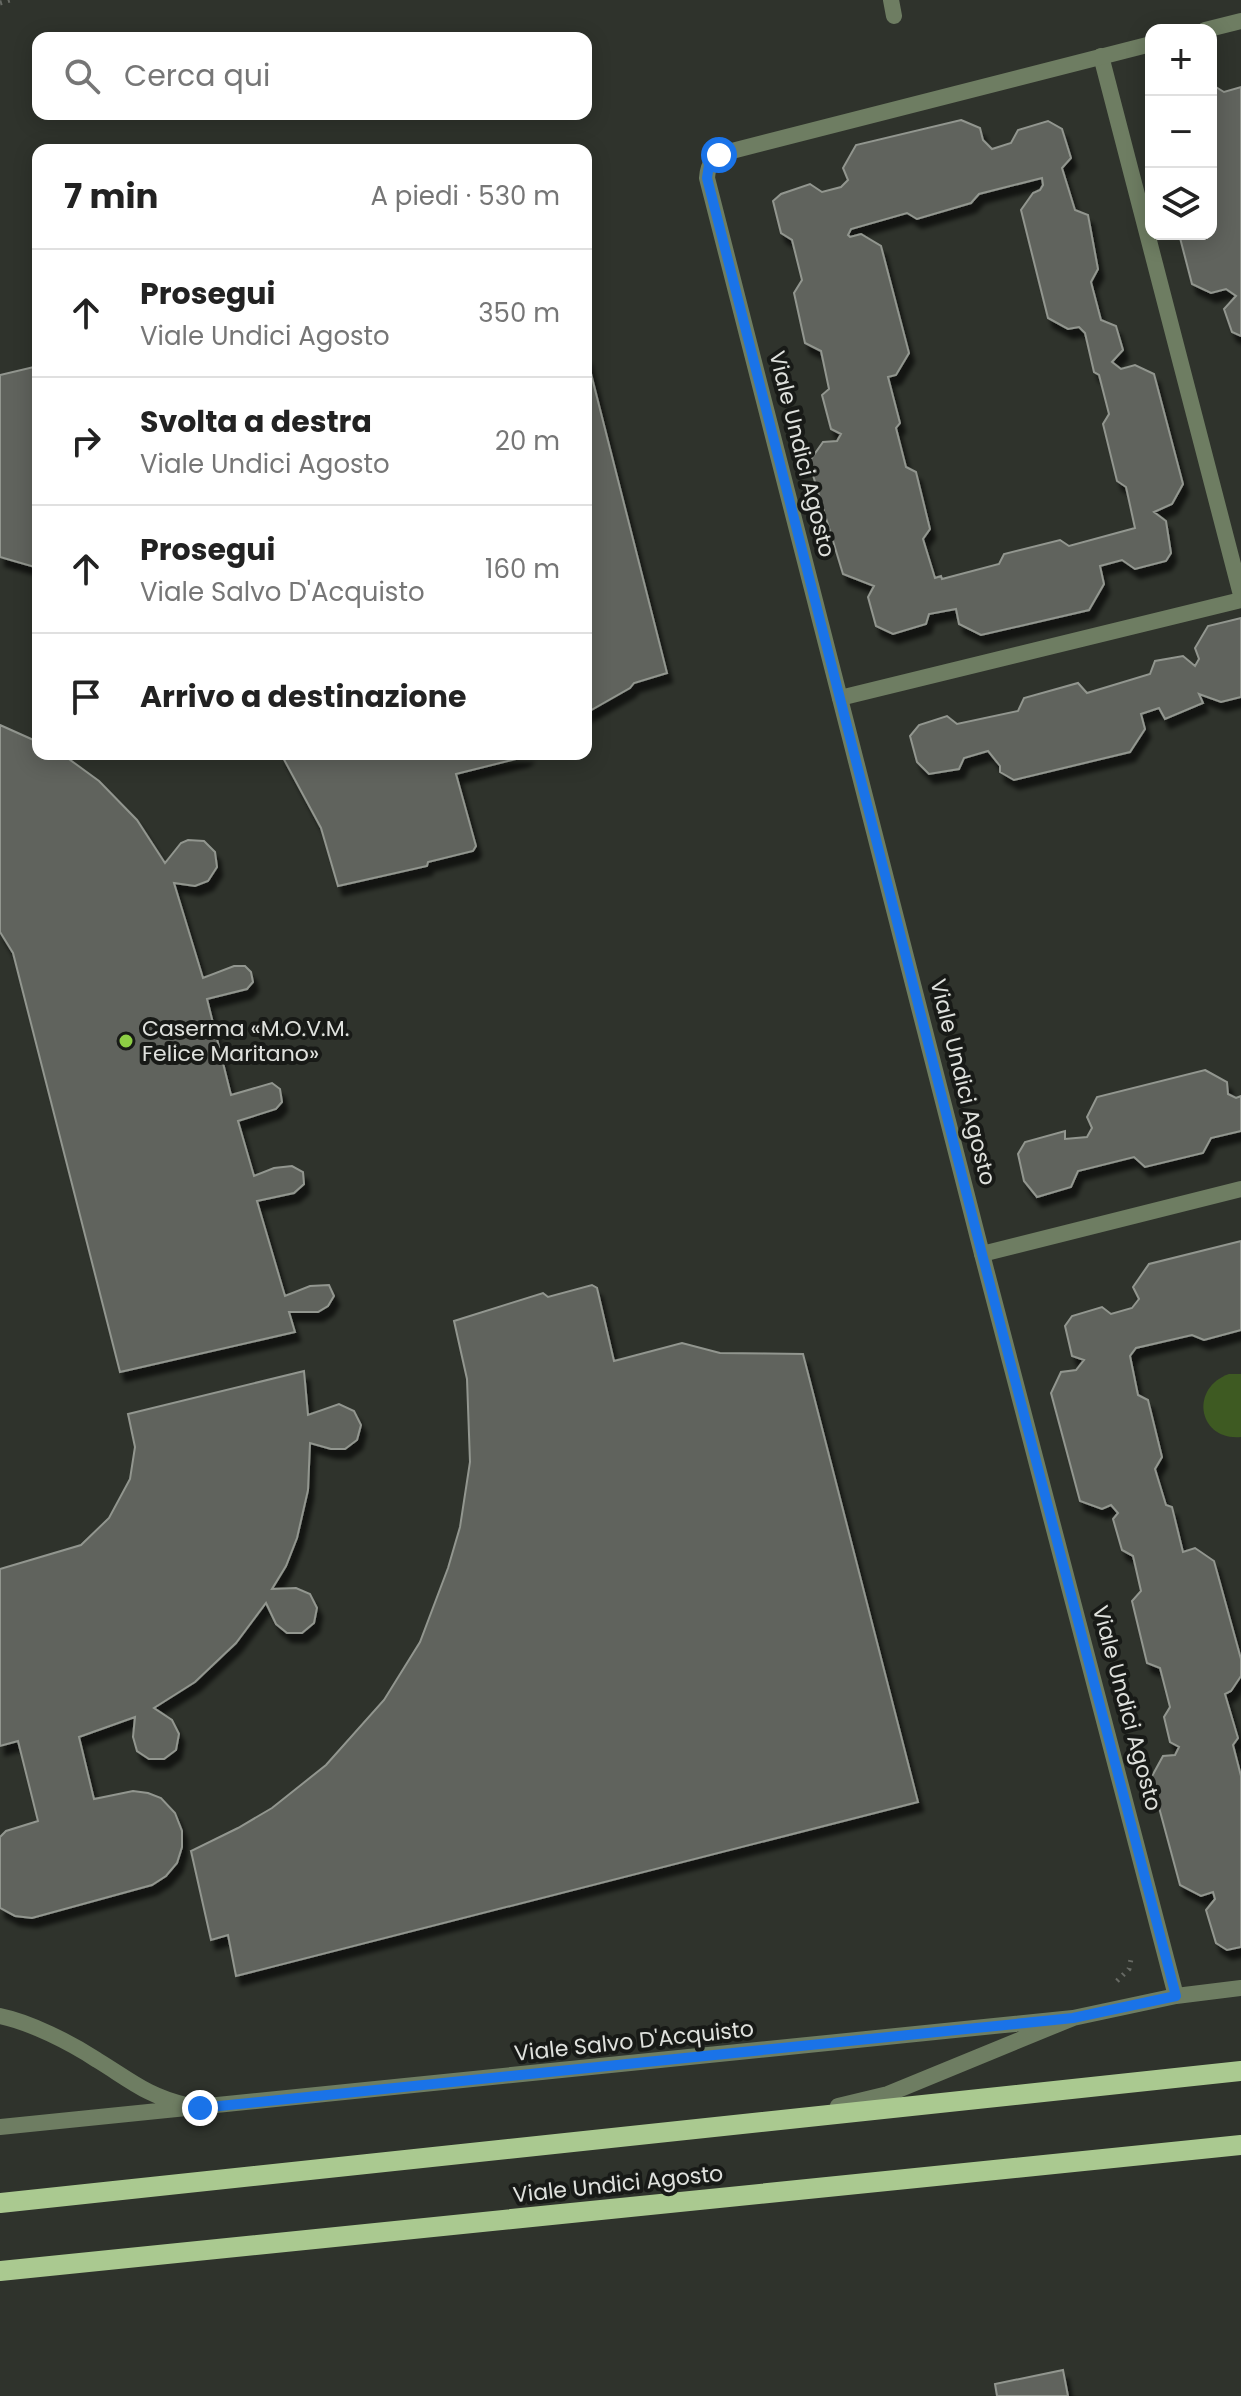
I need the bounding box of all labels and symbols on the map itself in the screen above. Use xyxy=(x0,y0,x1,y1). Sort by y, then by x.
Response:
route start xyxy=(701,137,737,173)
street label: Viale Undici Agosto xyxy=(761,348,843,560)
street label: Viale Undici Agosto xyxy=(922,976,1004,1188)
place label: Caserma «M.O.V.M. Felice Maritano» xyxy=(142,1013,349,1069)
marker: Caserma «M.O.V.M. Felice Maritano» xyxy=(117,1032,135,1050)
street label: Viale Undici Agosto xyxy=(1085,1602,1169,1814)
street label: Viale Salvo D'Acquisto xyxy=(513,2013,755,2069)
route end xyxy=(182,2090,218,2126)
street label: Viale Undici Agosto xyxy=(511,2158,725,2210)

